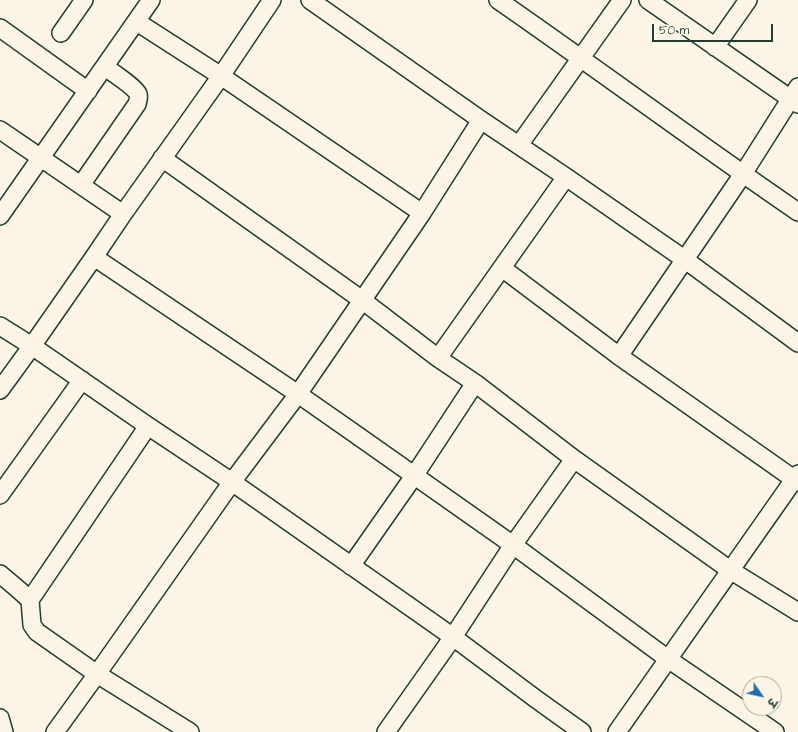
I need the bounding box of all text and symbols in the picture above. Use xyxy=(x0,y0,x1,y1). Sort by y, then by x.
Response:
scale bar xyxy=(654,16,775,42)
text: 50 m xyxy=(659,22,689,39)
north arrow xyxy=(742,676,782,716)
text: उ xyxy=(763,695,780,710)

